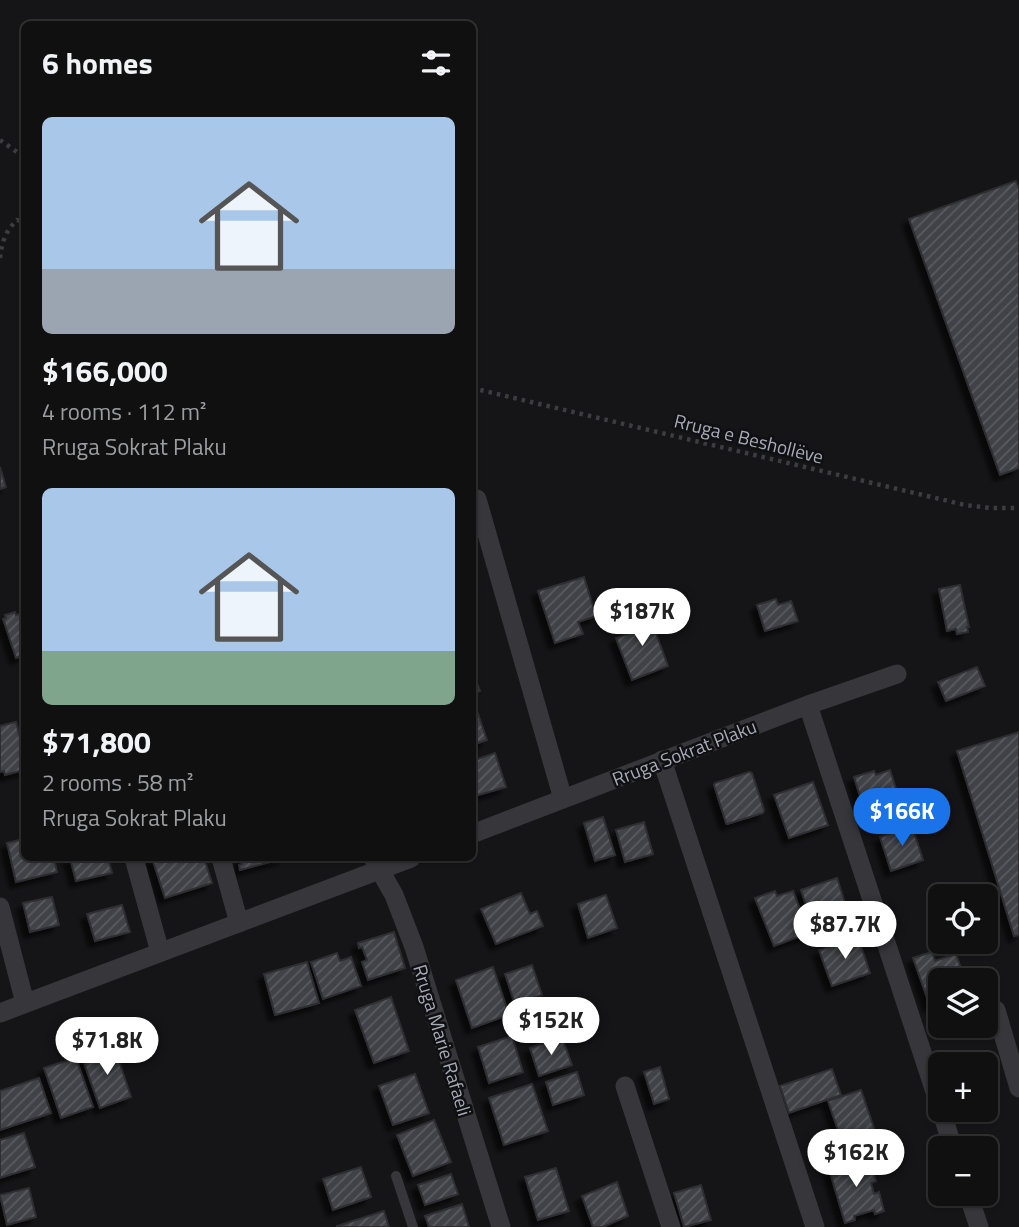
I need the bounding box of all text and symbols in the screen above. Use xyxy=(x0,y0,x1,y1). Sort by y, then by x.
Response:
text: 6 homes xyxy=(42,40,153,86)
icon: filters xyxy=(417,44,455,82)
icon: home xyxy=(186,163,312,289)
text: $166,000 xyxy=(42,348,168,394)
text: 4 rooms · 112 m² xyxy=(42,394,206,429)
street label: Rruga e Beshollëve xyxy=(671,405,827,471)
text: Rruga Sokrat Plaku xyxy=(42,429,227,464)
icon: home xyxy=(186,534,312,660)
pin: $187K xyxy=(593,588,691,648)
text: $187K xyxy=(609,593,675,628)
street label: Rruga Sokrat Plaku xyxy=(608,711,760,793)
text: $71,800 xyxy=(42,719,151,765)
text: 2 rooms · 58 m² xyxy=(42,765,193,800)
pin: $166K xyxy=(853,788,951,848)
text: $166K xyxy=(869,793,935,828)
text: Rruga Sokrat Plaku xyxy=(42,800,227,835)
map controls xyxy=(928,884,998,1206)
button: locate xyxy=(928,884,998,954)
pin: $87.7K xyxy=(788,902,902,961)
text: $87.7K xyxy=(809,906,881,941)
street label: Rruga Marie Rafaeli xyxy=(406,961,480,1119)
button: layers xyxy=(928,968,998,1038)
pin: $152K xyxy=(502,998,600,1057)
text: $152K xyxy=(518,1002,584,1037)
pin: $71.8K xyxy=(50,1018,164,1077)
text: $71.8K xyxy=(71,1022,143,1057)
button: + xyxy=(928,1052,998,1122)
pin: $162K xyxy=(807,1130,905,1189)
text: $162K xyxy=(823,1134,889,1169)
button: − xyxy=(928,1136,998,1206)

